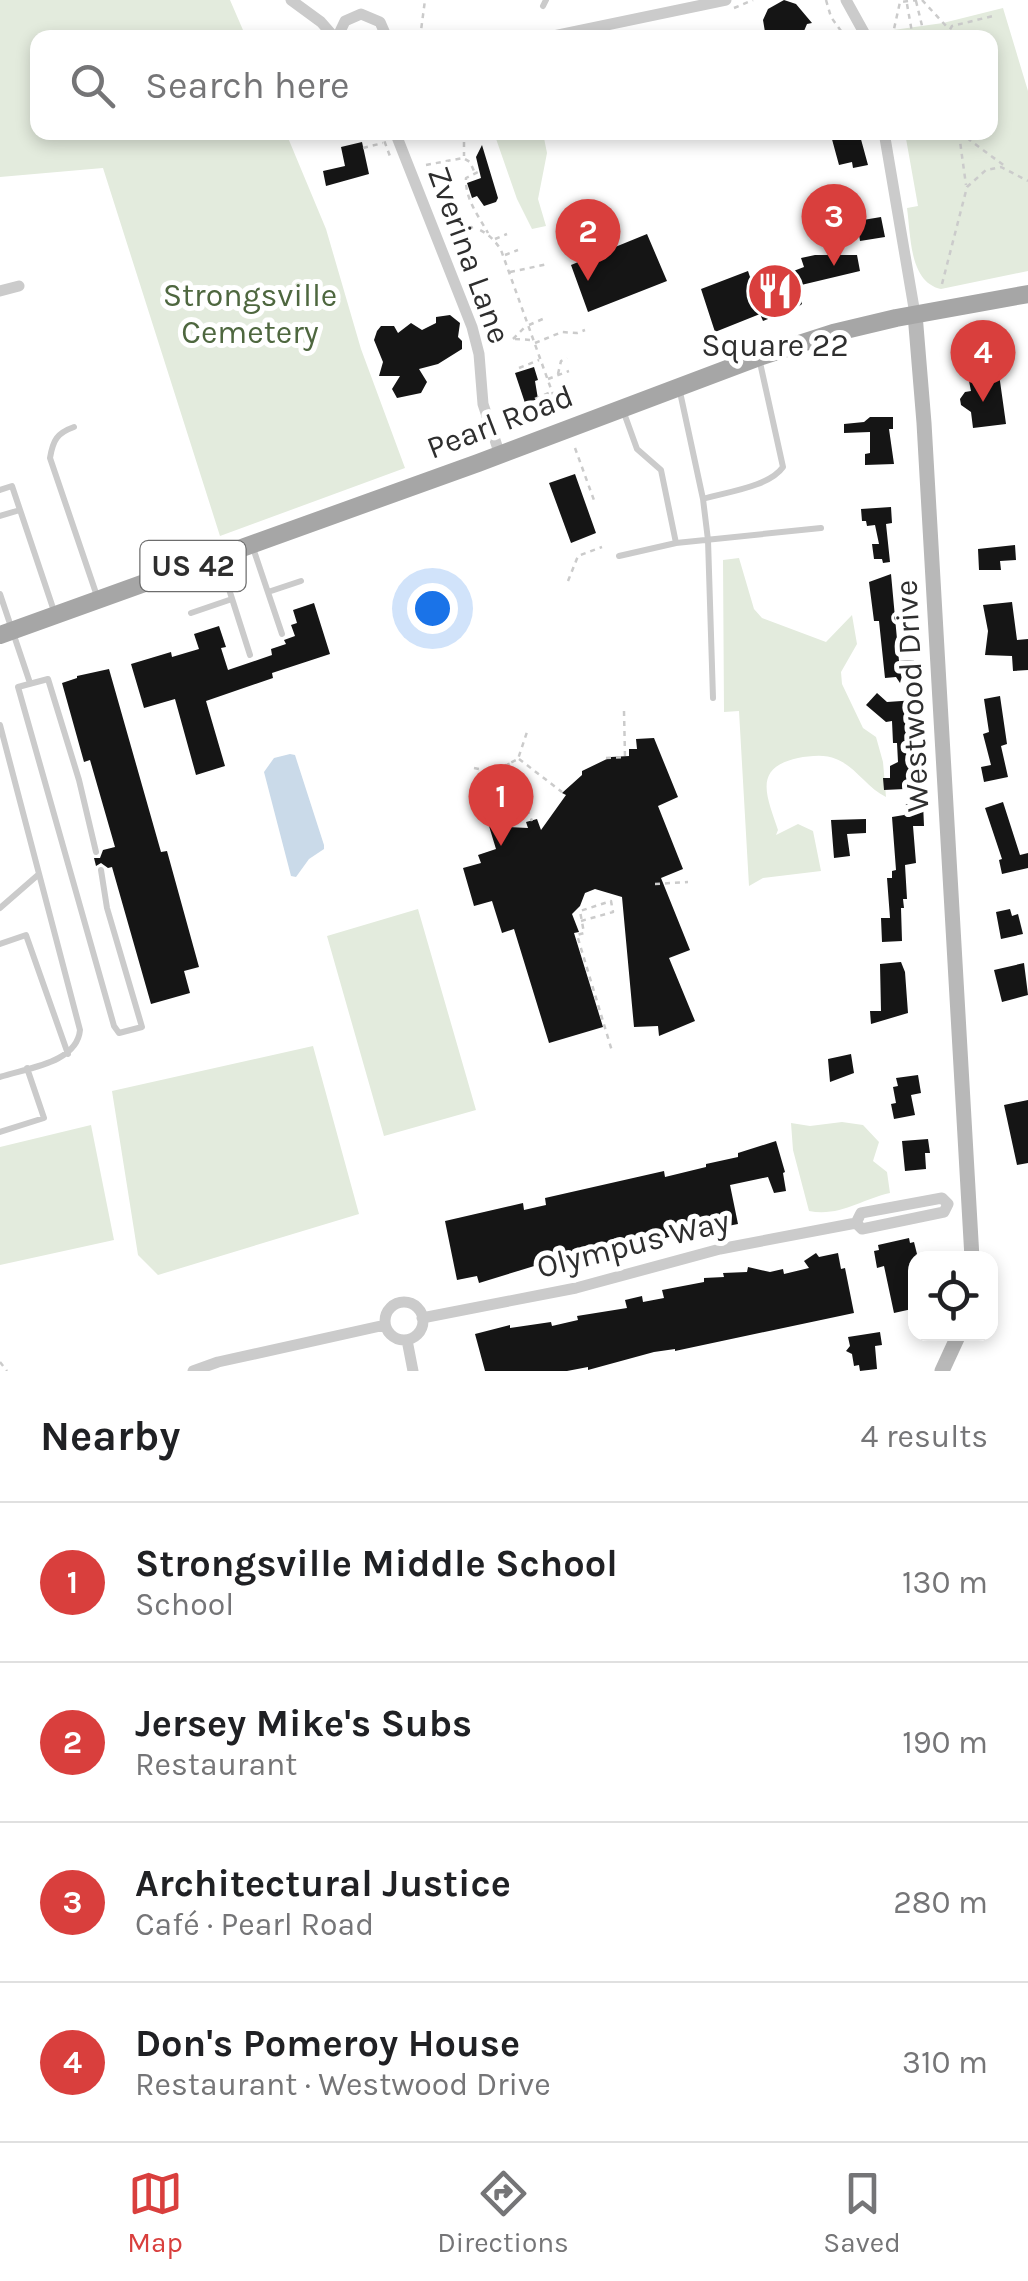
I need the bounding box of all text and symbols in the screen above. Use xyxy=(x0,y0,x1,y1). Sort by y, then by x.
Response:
search box xyxy=(30,30,998,140)
icon: search xyxy=(65,58,120,113)
text: Search here xyxy=(145,63,349,108)
street label: Zverina Lane xyxy=(420,162,518,348)
pin: 3 xyxy=(802,184,866,266)
pin: 2 xyxy=(556,198,620,281)
restaurant icon: Square 22 xyxy=(745,261,805,321)
park label: Strongsville Cemetery xyxy=(163,277,337,351)
pin: 4 xyxy=(950,320,1016,402)
place label: Square 22 xyxy=(701,327,849,364)
street label: Pearl Road xyxy=(422,377,578,467)
road number: US 42 xyxy=(140,541,246,591)
street label: Westwood Drive xyxy=(887,579,937,813)
your location xyxy=(407,583,458,634)
pin: 1 xyxy=(468,764,534,846)
street label: Olympus Way xyxy=(533,1202,733,1286)
map controls xyxy=(908,1251,998,1341)
button: locate xyxy=(908,1251,998,1341)
text: Nearby xyxy=(40,1411,180,1461)
text: 4 results xyxy=(861,1418,988,1455)
text: Strongsville Middle School xyxy=(135,1541,618,1586)
text: 1 xyxy=(67,1564,78,1601)
text: 130 m xyxy=(902,1564,988,1601)
text: School xyxy=(135,1586,234,1623)
text: Jersey Mike's Subs xyxy=(135,1701,472,1746)
text: 2 xyxy=(63,1724,82,1761)
text: 190 m xyxy=(902,1724,988,1761)
text: Restaurant xyxy=(135,1746,297,1783)
text: Architectural Justice xyxy=(135,1861,511,1906)
text: 3 xyxy=(63,1884,82,1921)
text: 280 m xyxy=(893,1884,988,1921)
text: Café · Pearl Road xyxy=(135,1906,374,1943)
text: Don's Pomeroy House xyxy=(135,2021,520,2066)
text: 4 xyxy=(63,2044,82,2081)
text: 310 m xyxy=(902,2044,988,2081)
text: Restaurant · Westwood Drive xyxy=(135,2066,551,2103)
tab: Map xyxy=(127,2166,183,2259)
tab: Directions xyxy=(437,2166,569,2259)
tab: Saved xyxy=(823,2166,901,2259)

